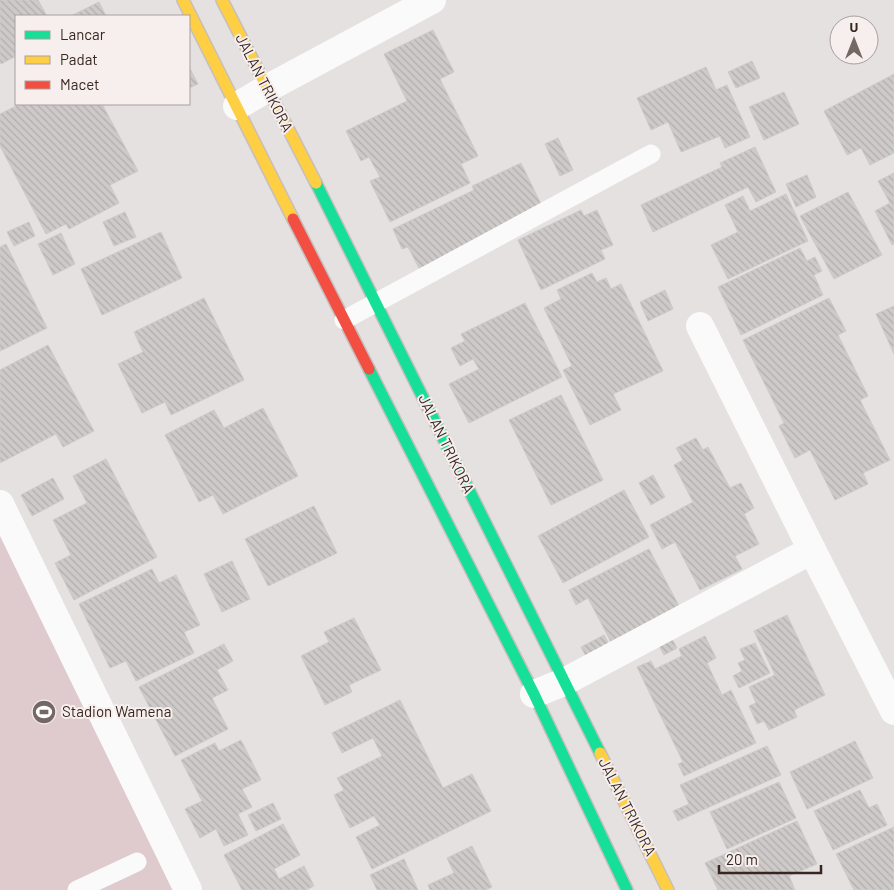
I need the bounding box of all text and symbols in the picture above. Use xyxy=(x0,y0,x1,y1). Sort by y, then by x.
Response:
legend xyxy=(15,15,190,105)
north arrow xyxy=(829,15,879,65)
text: U xyxy=(850,18,859,35)
text: Lancar xyxy=(60,25,106,43)
street label: JALAN TRIKORA xyxy=(232,30,297,135)
text: Padat xyxy=(60,50,98,68)
text: Macet xyxy=(60,75,100,93)
street label: JALAN TRIKORA xyxy=(415,391,479,496)
sports icon: Stadion Wamena xyxy=(31,699,57,725)
place label: Stadion Wamena xyxy=(62,702,171,720)
street label: JALAN TRIKORA xyxy=(595,754,660,859)
scale bar xyxy=(719,842,822,874)
text: 20 m xyxy=(726,850,758,868)

